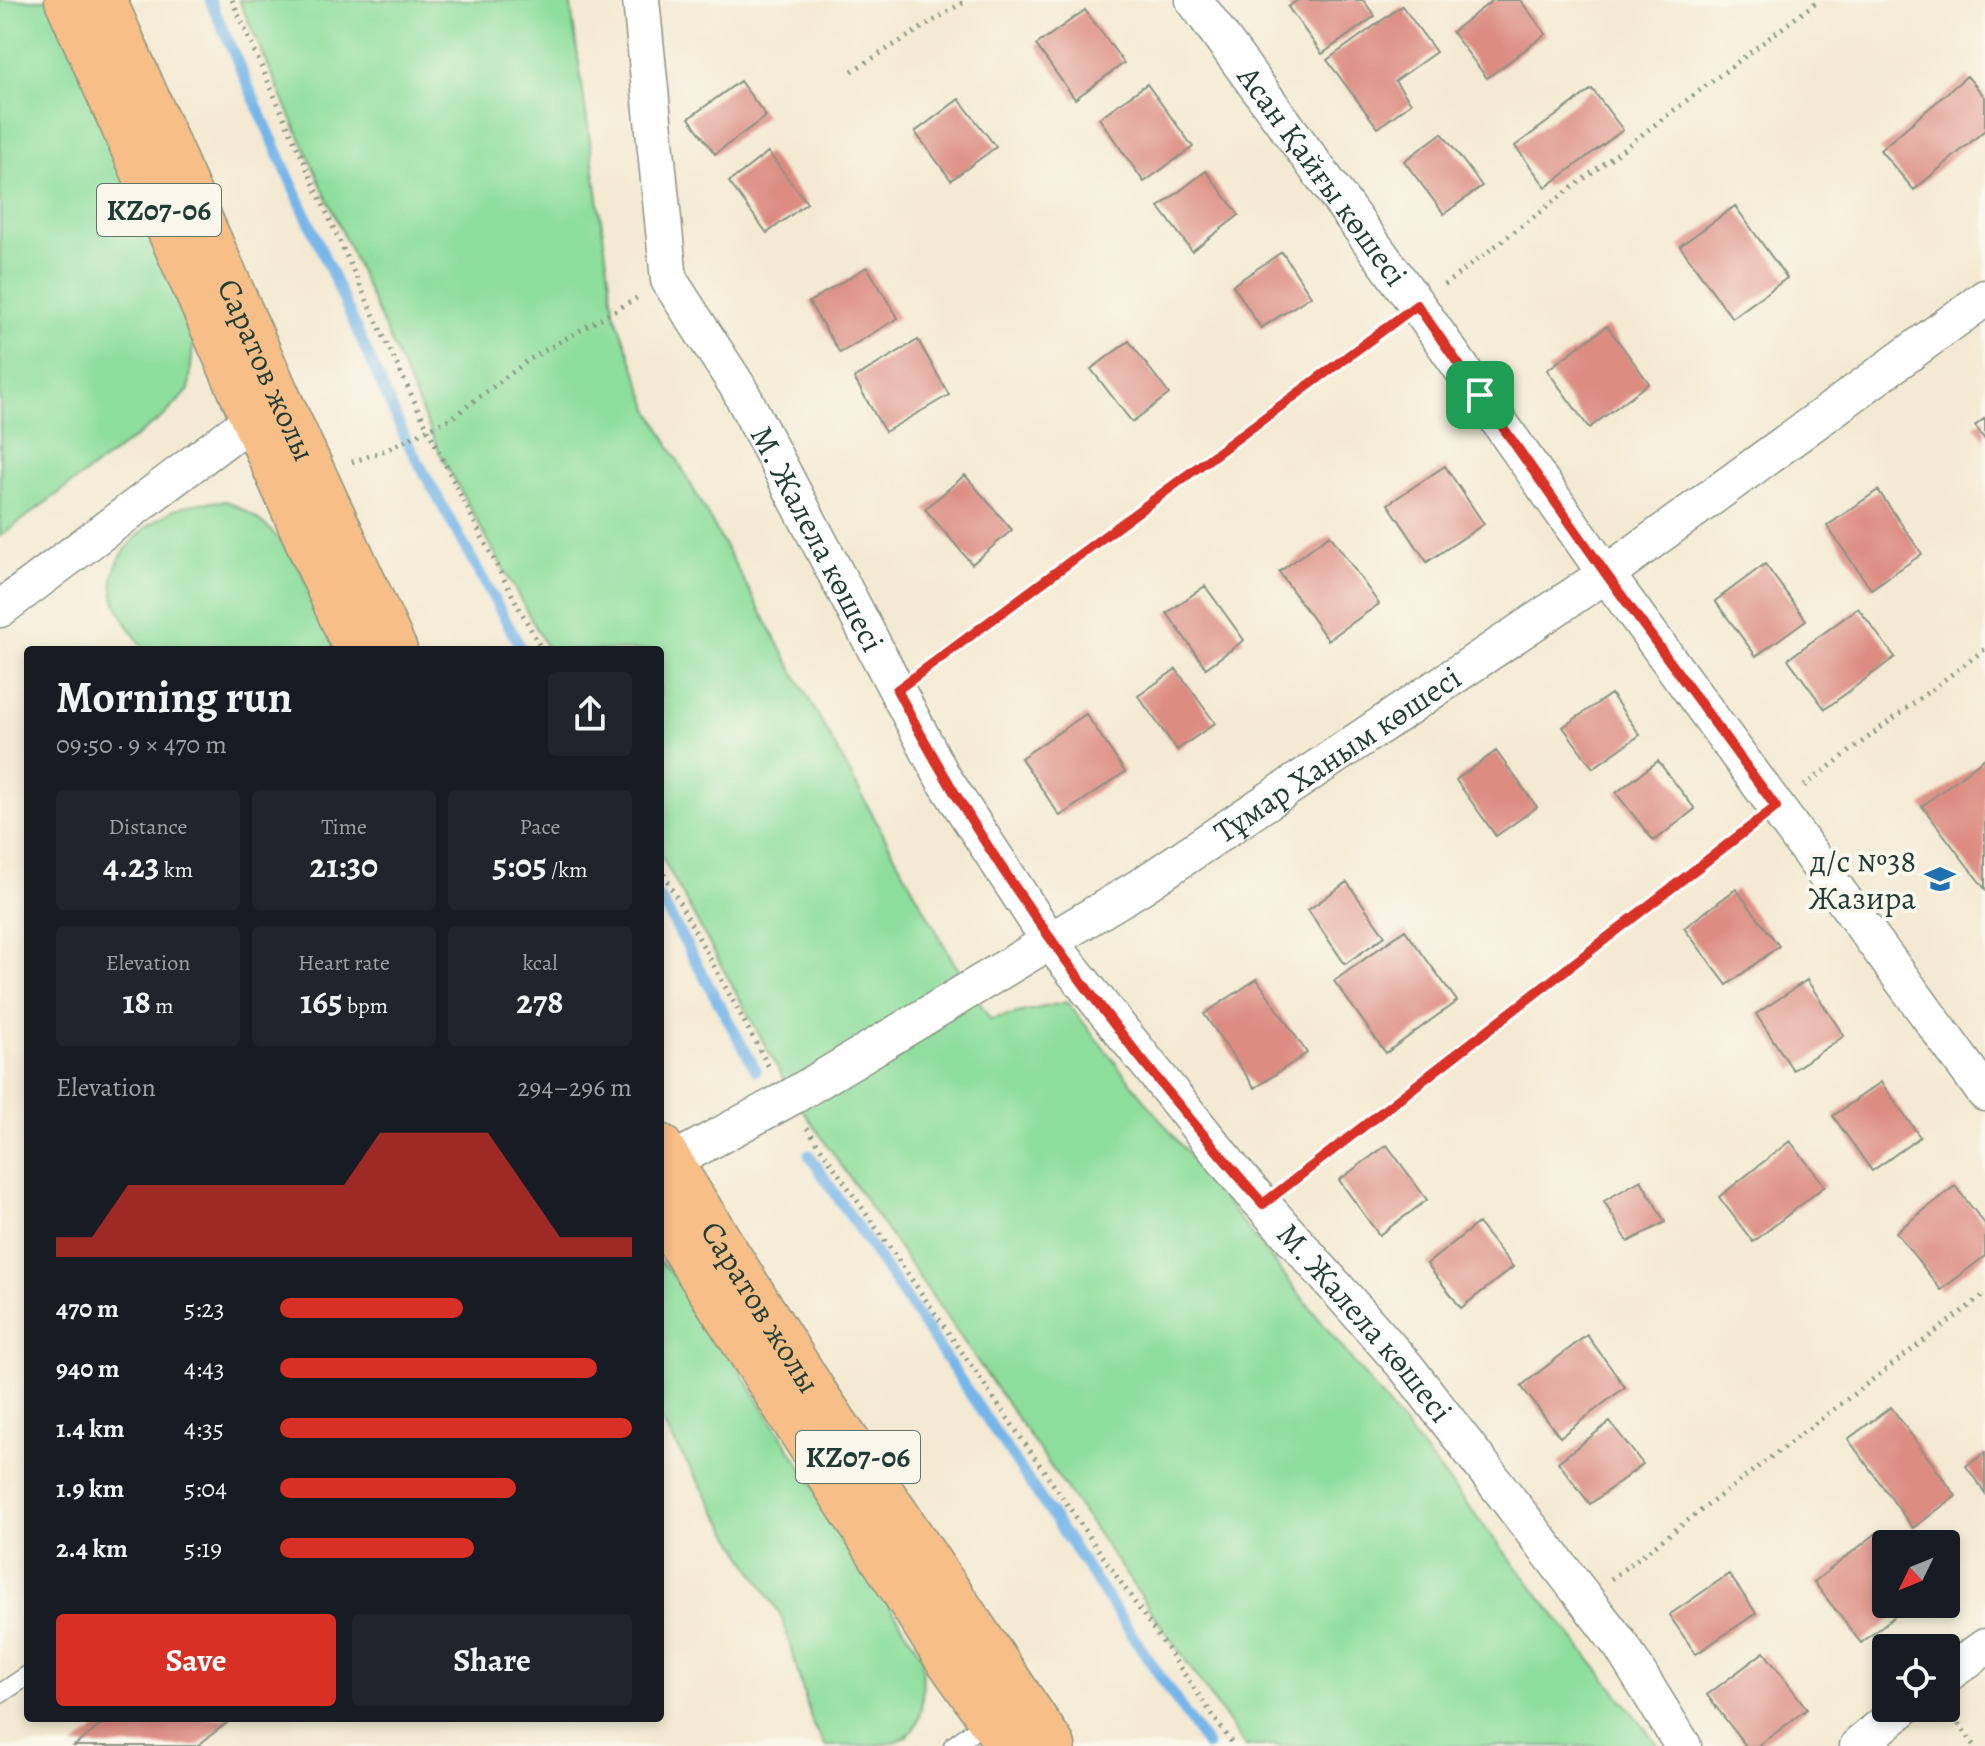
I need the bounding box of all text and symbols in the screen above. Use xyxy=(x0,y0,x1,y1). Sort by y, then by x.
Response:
street label: Асан Қайғы көшесі xyxy=(1227,56,1418,295)
road number: KZ07-06 xyxy=(97,184,221,236)
street label: Саратов жолы xyxy=(207,272,327,468)
pin xyxy=(1446,361,1514,429)
icon: arrive xyxy=(1458,373,1502,417)
street label: М. Жалела көшесі xyxy=(740,418,895,659)
street label: Тұмар Ханым көшесі xyxy=(1205,656,1470,853)
text: Morning run xyxy=(56,667,292,727)
button: share xyxy=(548,672,632,756)
text: 09:50 · 9 × 470 m xyxy=(56,727,227,762)
text: Distance xyxy=(109,812,187,842)
text: Time xyxy=(321,812,367,842)
text: Pace xyxy=(520,812,560,842)
place label: д/с №38 Жазира xyxy=(1808,839,1916,920)
text: 4.23 xyxy=(103,842,159,889)
text: 21:30 xyxy=(310,842,378,889)
text: 5:05 xyxy=(492,842,547,889)
text: km xyxy=(159,855,193,885)
text: /km xyxy=(547,855,588,885)
school or university icon: д/с №38 Жазира xyxy=(1923,862,1957,896)
text: Elevation xyxy=(106,948,190,978)
text: Heart rate xyxy=(298,948,390,978)
text: kcal xyxy=(522,948,558,978)
text: 18 xyxy=(122,978,151,1025)
text: 165 xyxy=(300,978,343,1025)
text: 278 xyxy=(516,978,564,1025)
text: m xyxy=(151,991,174,1021)
text: bpm xyxy=(343,991,388,1021)
text: Elevation xyxy=(56,1070,156,1105)
text: 294–296 m xyxy=(517,1070,632,1105)
street label: Саратов жолы xyxy=(690,1213,831,1401)
street label: М. Жалела көшесі xyxy=(1267,1213,1463,1431)
text: 470 m xyxy=(56,1291,119,1326)
text: 5:23 xyxy=(184,1291,225,1326)
text: 940 m xyxy=(56,1351,120,1386)
text: 4:43 xyxy=(184,1351,225,1386)
text: 1.4 km xyxy=(56,1411,124,1446)
text: 4:35 xyxy=(184,1411,224,1446)
road number: KZ07-06 xyxy=(796,1431,920,1483)
text: 1.9 km xyxy=(56,1471,124,1506)
text: 5:04 xyxy=(184,1471,227,1506)
north arrow xyxy=(1872,1530,1960,1618)
map controls xyxy=(1872,1530,1960,1722)
text: 2.4 km xyxy=(56,1531,128,1566)
text: 5:19 xyxy=(184,1531,222,1566)
button: Save xyxy=(56,1614,336,1706)
button: Share xyxy=(352,1614,632,1706)
button: locate xyxy=(1872,1634,1960,1722)

